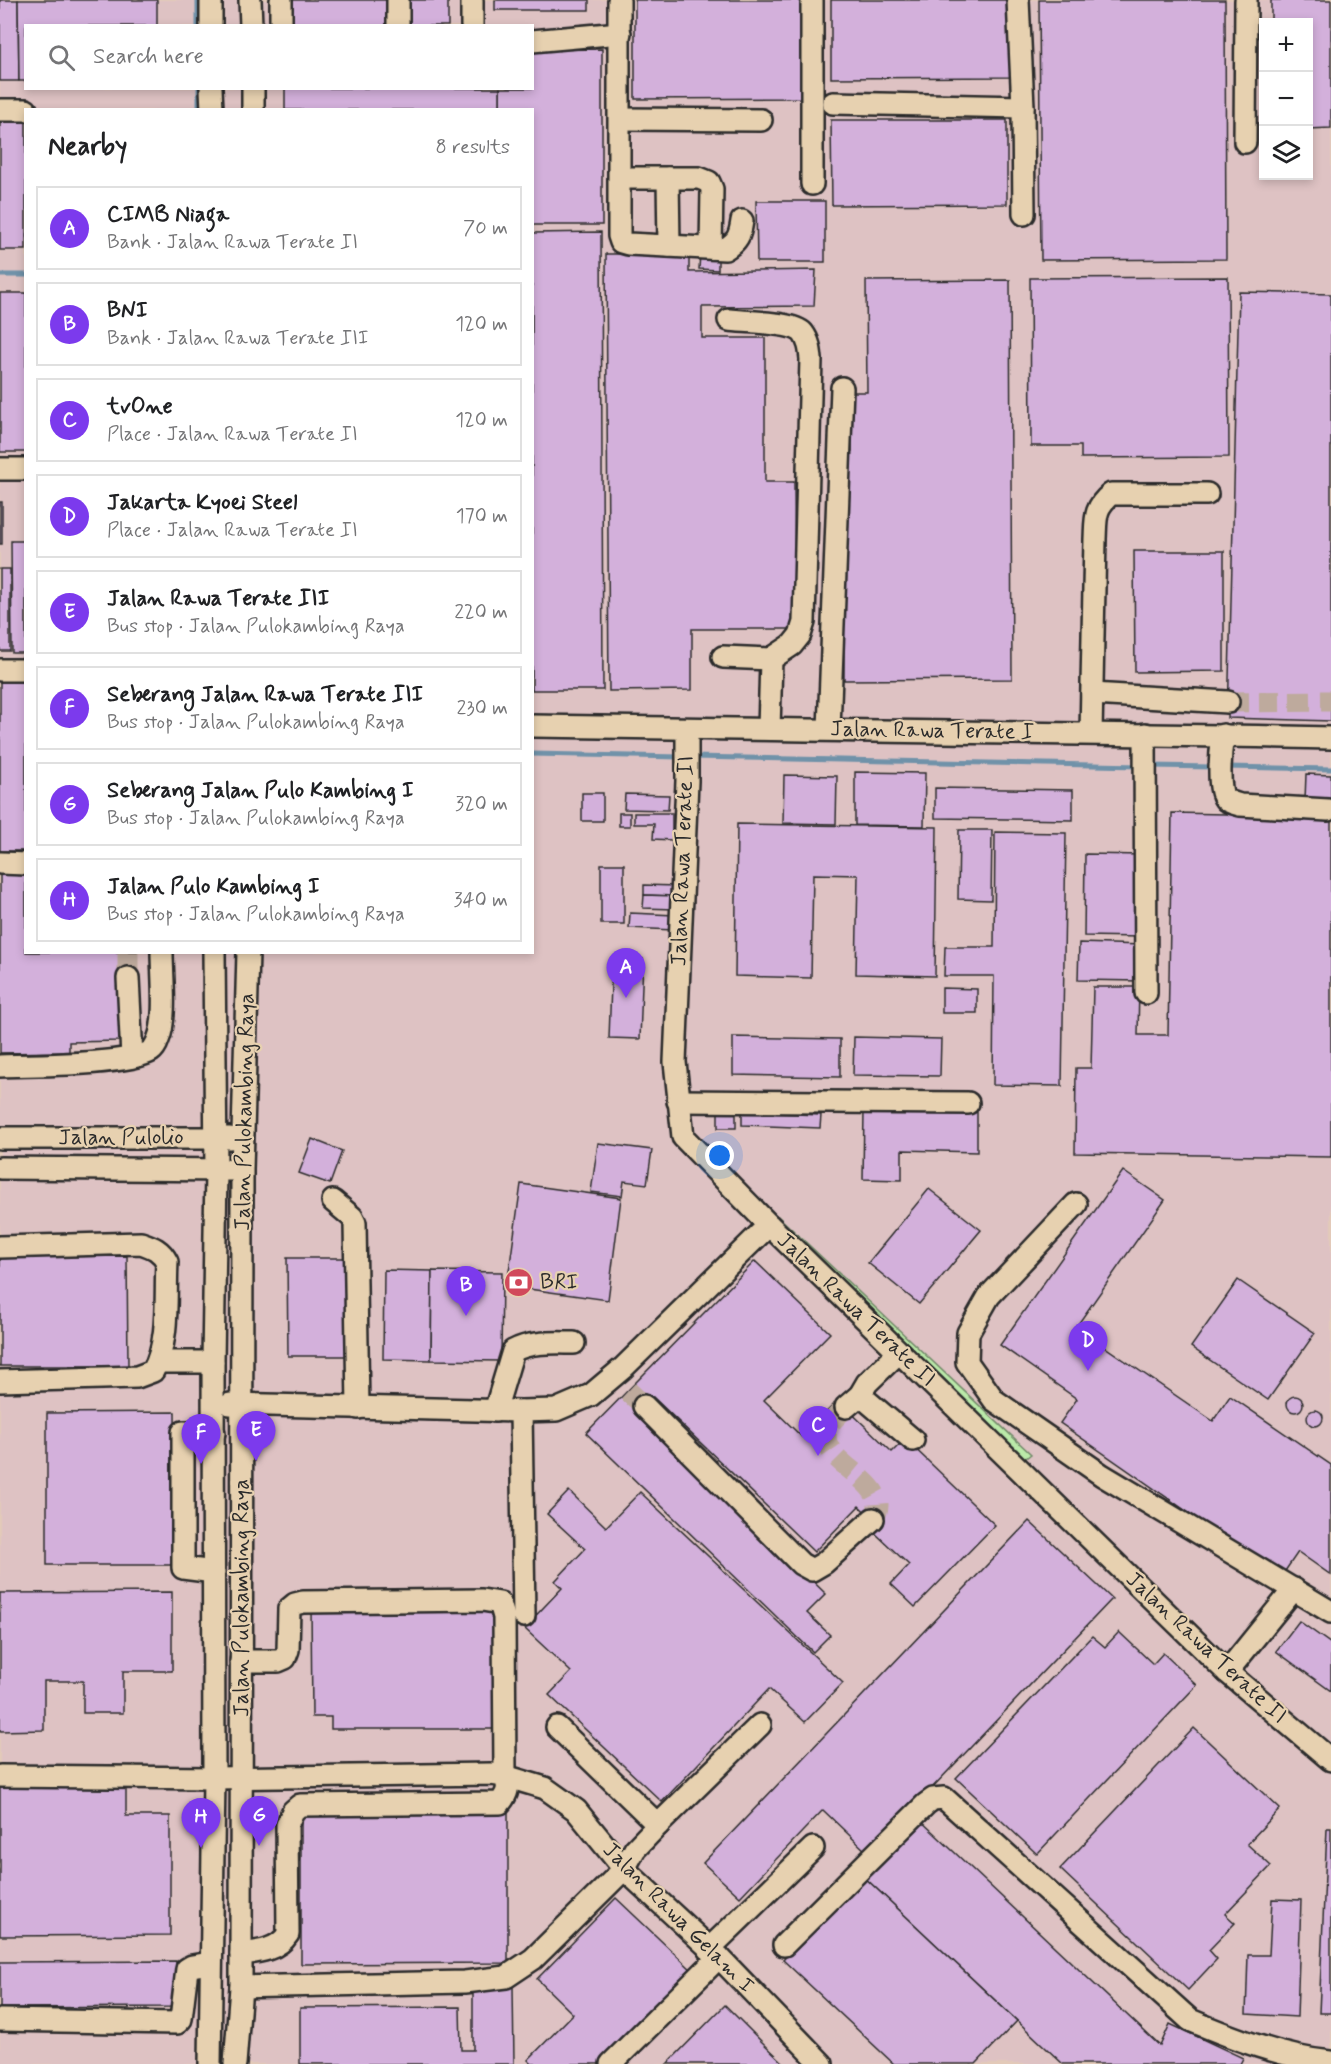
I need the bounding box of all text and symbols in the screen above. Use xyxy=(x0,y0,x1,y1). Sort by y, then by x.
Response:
map controls xyxy=(1259,18,1313,180)
button: + xyxy=(1259,18,1313,72)
search box xyxy=(24,24,534,90)
icon: search xyxy=(45,41,78,74)
text: Search here xyxy=(93,43,204,71)
button: − xyxy=(1259,72,1313,126)
button: layers xyxy=(1259,126,1313,180)
text: Nearby xyxy=(48,130,127,164)
text: 8 results xyxy=(436,134,510,161)
text: CIMB Niaga xyxy=(107,201,229,229)
text: A xyxy=(63,215,76,242)
text: 70 m xyxy=(463,215,508,242)
text: Bank · Jalan Rawa Terate II xyxy=(107,229,358,256)
text: BNI xyxy=(107,297,148,325)
text: B xyxy=(63,311,76,338)
text: 120 m xyxy=(455,311,508,338)
text: Bank · Jalan Rawa Terate III xyxy=(107,325,369,352)
text: tvOne xyxy=(107,393,173,421)
text: C xyxy=(62,407,77,434)
text: 120 m xyxy=(455,407,508,434)
text: Place · Jalan Rawa Terate II xyxy=(107,421,358,448)
text: Jakarta Kyoei Steel xyxy=(107,489,297,517)
text: D xyxy=(63,503,76,530)
text: 170 m xyxy=(456,503,508,530)
text: Place · Jalan Rawa Terate II xyxy=(107,517,358,544)
text: Jalan Rawa Terate III xyxy=(107,585,329,613)
text: E xyxy=(64,599,75,626)
text: 220 m xyxy=(454,599,508,626)
text: Bus stop · Jalan Pulokambing Raya xyxy=(107,613,405,640)
text: Seberang Jalan Rawa Terate III xyxy=(107,681,423,709)
text: F xyxy=(64,695,75,722)
text: 230 m xyxy=(456,695,508,722)
text: Bus stop · Jalan Pulokambing Raya xyxy=(107,709,405,736)
street label: Jalan Rawa Terate I xyxy=(830,715,1035,747)
street label: Jalan Rawa Terate II xyxy=(665,755,701,967)
text: Seberang Jalan Pulo Kambing I xyxy=(107,777,414,805)
text: G xyxy=(63,791,76,818)
text: 320 m xyxy=(455,791,508,818)
text: Bus stop · Jalan Pulokambing Raya xyxy=(107,805,405,832)
text: Jalan Pulo Kambing I xyxy=(107,873,320,901)
text: H xyxy=(63,887,76,914)
text: 340 m xyxy=(453,887,508,914)
text: Bus stop · Jalan Pulokambing Raya xyxy=(107,901,405,928)
pin: A xyxy=(606,948,646,998)
street label: Jalan Pulokambing Raya xyxy=(229,993,262,1231)
street label: Jalan Pulolio xyxy=(58,1124,184,1152)
your location xyxy=(705,1141,734,1170)
street label: Jalan Rawa Terate II xyxy=(771,1227,941,1393)
pin: B xyxy=(446,1266,486,1316)
bank icon: BRI xyxy=(503,1267,535,1299)
place label: BRI xyxy=(540,1269,578,1297)
pin: D xyxy=(1068,1322,1108,1371)
pin: C xyxy=(798,1406,838,1456)
pin: E xyxy=(236,1412,276,1461)
pin: F xyxy=(182,1414,220,1464)
street label: Jalan Pulokambing Raya xyxy=(228,1479,257,1717)
street label: Jalan Rawa Terate II xyxy=(1119,1566,1293,1730)
pin: G xyxy=(240,1796,278,1846)
pin: H xyxy=(182,1798,220,1848)
street label: Jalan Rawa Gelam I xyxy=(596,1836,760,2000)

